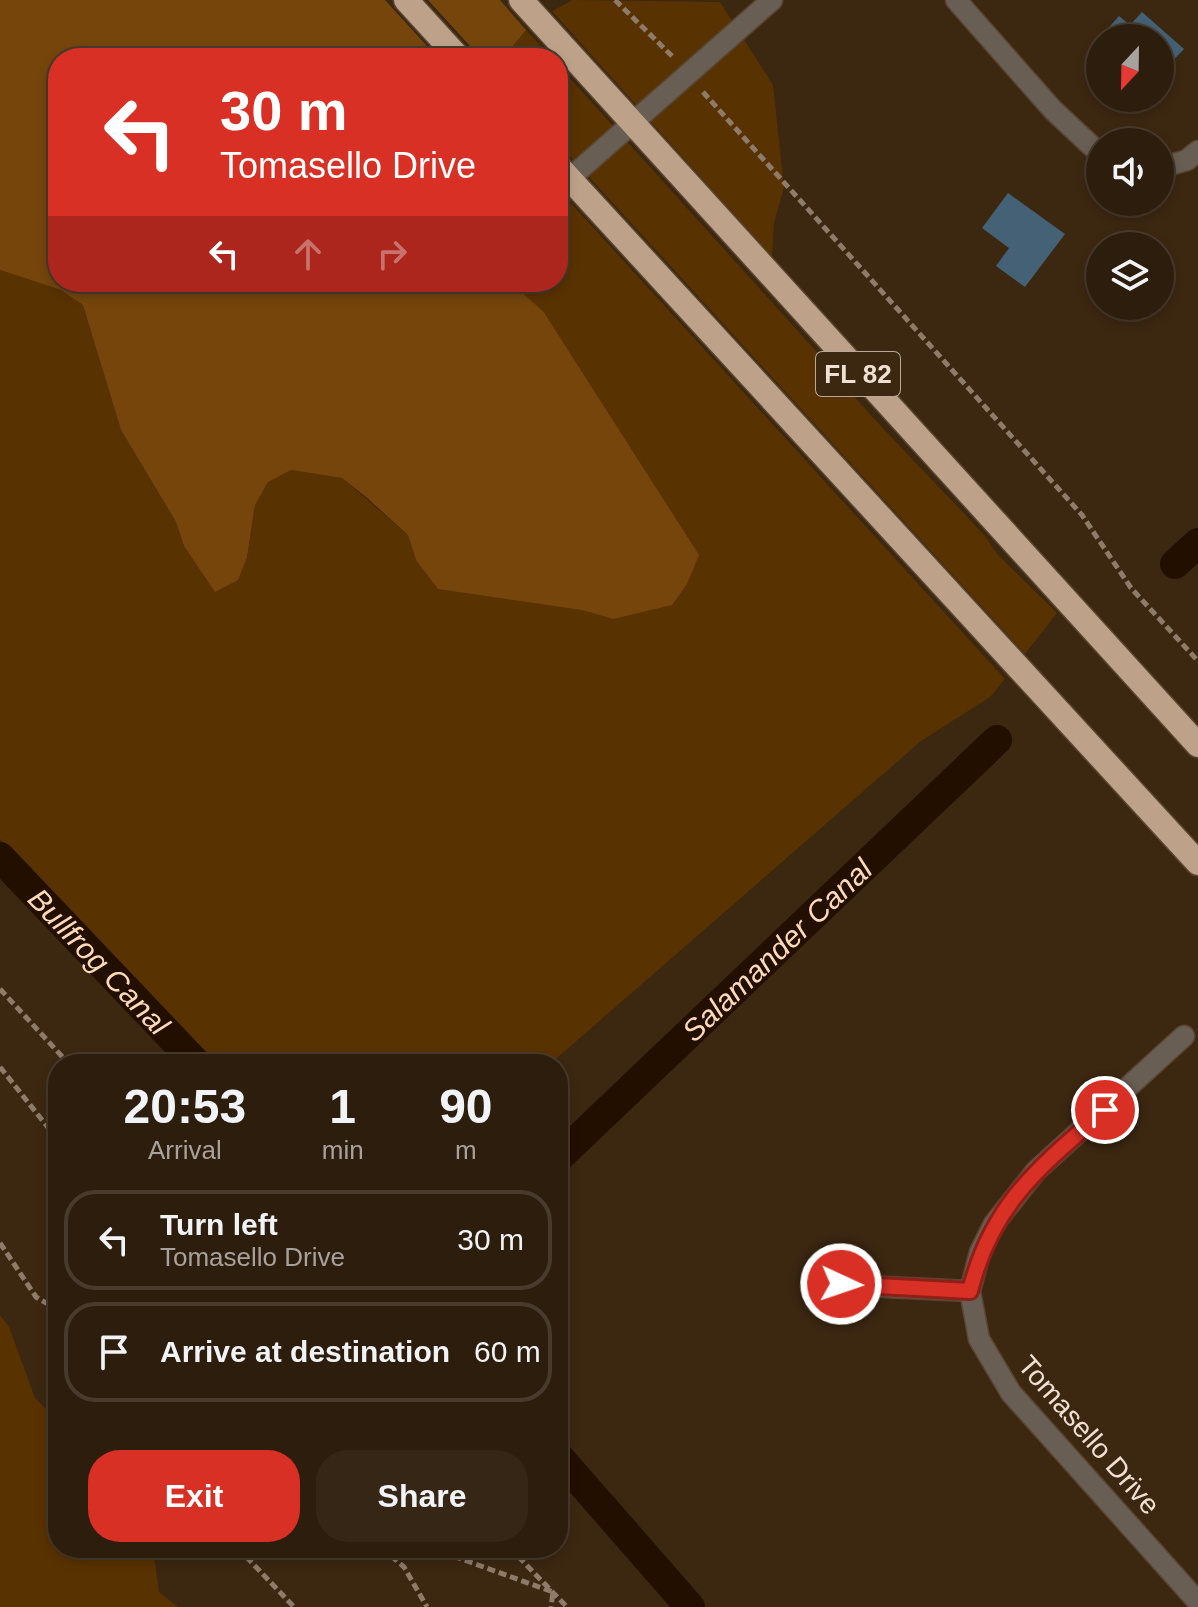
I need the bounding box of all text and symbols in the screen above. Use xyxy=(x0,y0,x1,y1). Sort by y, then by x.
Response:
north arrow xyxy=(1086,24,1174,112)
map controls xyxy=(1086,24,1174,320)
text: 30 m xyxy=(220,79,348,142)
icon: left xyxy=(88,80,192,184)
button: sound xyxy=(1086,128,1174,216)
text: Tomasello Drive xyxy=(220,145,476,186)
icon: left xyxy=(202,232,246,276)
icon: ahead xyxy=(286,232,330,276)
icon: right xyxy=(370,232,414,276)
button: layers xyxy=(1086,232,1174,320)
road number: FL 82 xyxy=(816,352,900,396)
water label: Salamander Canal xyxy=(675,851,879,1047)
water label: Bullfrog Canal xyxy=(22,882,177,1042)
pin xyxy=(1071,1076,1139,1144)
text: 20:53 xyxy=(123,1080,246,1133)
text: 1 xyxy=(329,1080,356,1133)
text: 90 xyxy=(439,1080,493,1133)
icon: arrive xyxy=(1083,1088,1127,1132)
text: Arrival xyxy=(148,1135,222,1165)
text: min xyxy=(322,1135,364,1165)
text: m xyxy=(455,1135,477,1165)
text: Turn left xyxy=(160,1208,278,1241)
icon: left xyxy=(92,1218,136,1262)
text: 30 m xyxy=(457,1223,524,1256)
text: Tomasello Drive xyxy=(160,1242,345,1272)
position arrow xyxy=(799,1242,883,1326)
icon: arrive xyxy=(92,1330,136,1374)
text: Arrive at destination xyxy=(160,1335,450,1368)
text: 60 m xyxy=(474,1335,541,1368)
street label: Tomasello Drive xyxy=(1012,1350,1166,1520)
button: Exit xyxy=(88,1450,300,1542)
button: Share xyxy=(316,1450,528,1542)

